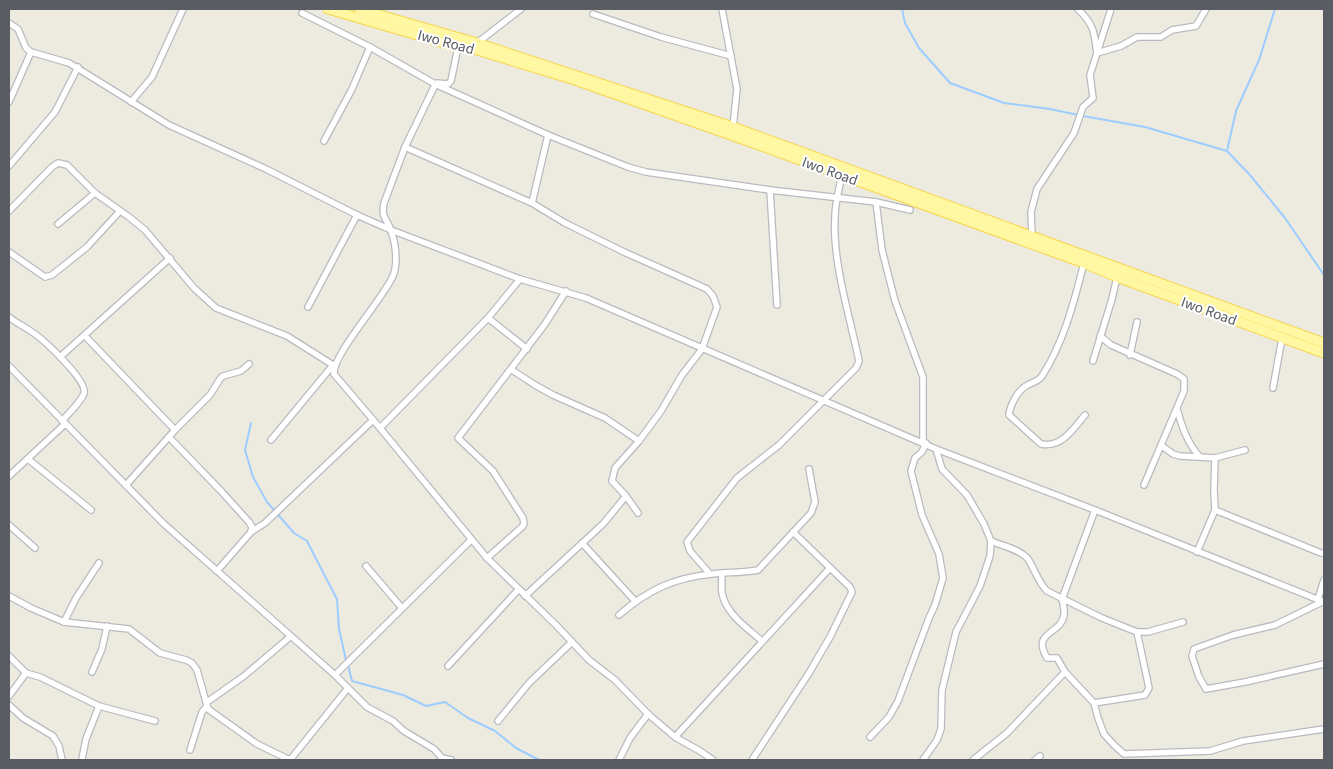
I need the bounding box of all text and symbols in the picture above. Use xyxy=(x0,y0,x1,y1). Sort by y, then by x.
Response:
street label: Iwo Road xyxy=(415,25,477,60)
street label: Iwo Road xyxy=(799,152,861,191)
street label: Iwo Road xyxy=(1178,292,1240,331)

